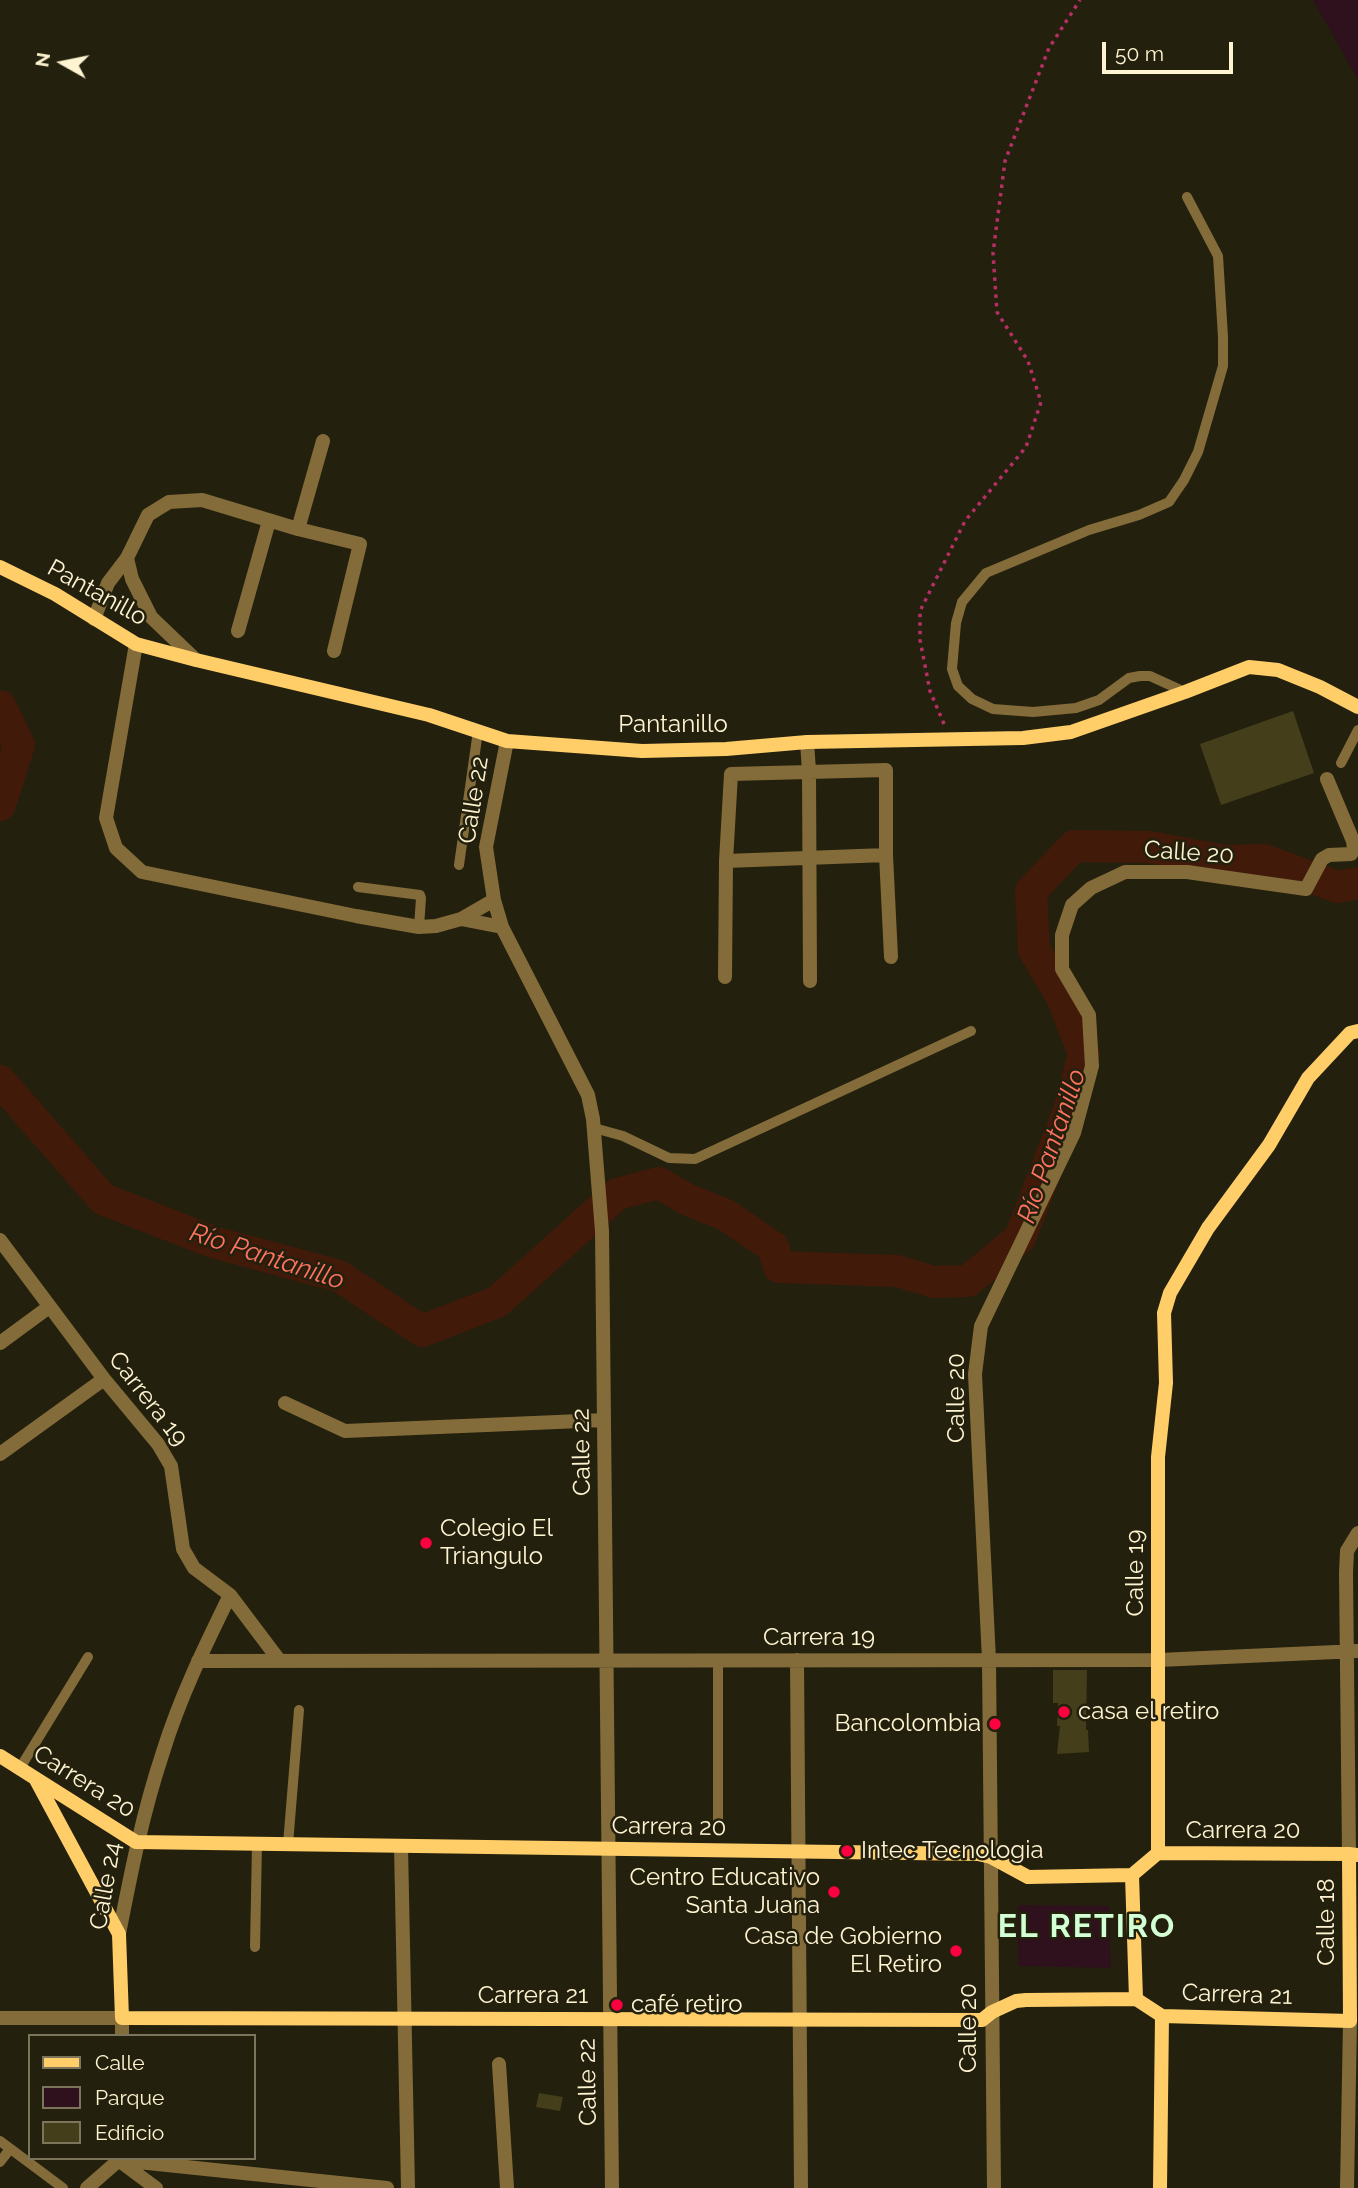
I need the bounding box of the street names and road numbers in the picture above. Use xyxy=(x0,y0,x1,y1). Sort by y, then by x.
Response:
street label: Pantanillo xyxy=(42,554,152,632)
street label: Pantanillo xyxy=(618,711,728,739)
street label: Calle 22 xyxy=(453,754,495,846)
street label: Calle 20 xyxy=(1143,835,1235,871)
street label: Carrera 19 xyxy=(102,1346,194,1452)
street label: Calle 20 xyxy=(943,1353,971,1443)
street label: Calle 22 xyxy=(567,1408,597,1496)
street label: Calle 19 xyxy=(1122,1529,1150,1617)
street label: Carrera 19 xyxy=(763,1624,875,1652)
street label: Carrera 20 xyxy=(28,1739,140,1825)
street label: Carrera 20 xyxy=(611,1812,727,1842)
street label: Carrera 20 xyxy=(1186,1817,1300,1845)
street label: Calle 24 xyxy=(84,1840,128,1932)
street label: Calle 18 xyxy=(1313,1878,1341,1966)
street label: Carrera 21 xyxy=(1181,1979,1293,2011)
street label: Carrera 21 xyxy=(478,1982,588,2010)
street label: Calle 20 xyxy=(955,1983,983,2073)
street label: Calle 22 xyxy=(573,2038,603,2126)

